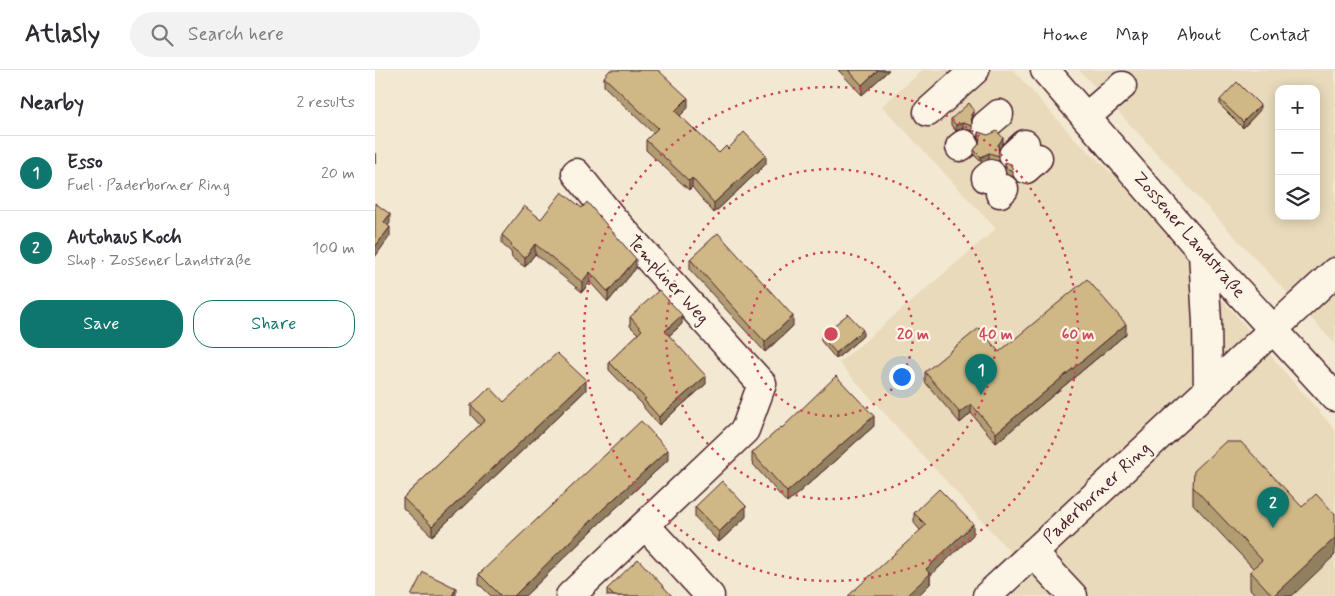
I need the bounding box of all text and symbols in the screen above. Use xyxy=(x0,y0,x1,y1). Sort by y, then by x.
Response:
search box xyxy=(130,12,480,57)
text: Atlasly xyxy=(25,19,100,50)
icon: search xyxy=(148,21,176,49)
text: Search here xyxy=(188,22,284,47)
text: Home xyxy=(1043,23,1088,47)
text: Map xyxy=(1116,23,1149,47)
text: About xyxy=(1177,23,1221,47)
text: Contact xyxy=(1249,23,1310,47)
map controls xyxy=(1275,85,1320,220)
button: + xyxy=(1275,85,1320,130)
text: Nearby xyxy=(20,89,84,117)
text: 2 results xyxy=(297,92,355,113)
button: − xyxy=(1275,130,1320,175)
text: Esso xyxy=(67,150,103,175)
text: 1 xyxy=(32,163,40,184)
text: 20 m xyxy=(321,163,355,184)
street label: Zossener Landstraße xyxy=(1127,167,1251,304)
text: Fuel · Paderborner Ring xyxy=(67,175,230,196)
button: layers xyxy=(1275,175,1320,220)
text: Autohaus Koch xyxy=(67,225,182,250)
street label: Templiner Weg xyxy=(622,230,714,330)
text: 2 xyxy=(32,238,40,259)
text: 100 m xyxy=(312,238,355,259)
text: Shop · Zossener Landstraße xyxy=(67,250,251,271)
button: Save xyxy=(20,300,183,348)
button: Share xyxy=(193,300,355,348)
centre of rings xyxy=(822,325,840,343)
text: 20 m xyxy=(897,325,929,345)
text: 40 m xyxy=(979,325,1013,345)
text: 60 m xyxy=(1062,325,1094,345)
pin: 1 xyxy=(965,354,997,395)
your location xyxy=(889,364,915,390)
street label: Paderborner Ring xyxy=(1038,437,1156,549)
pin: 2 xyxy=(1257,487,1289,528)

